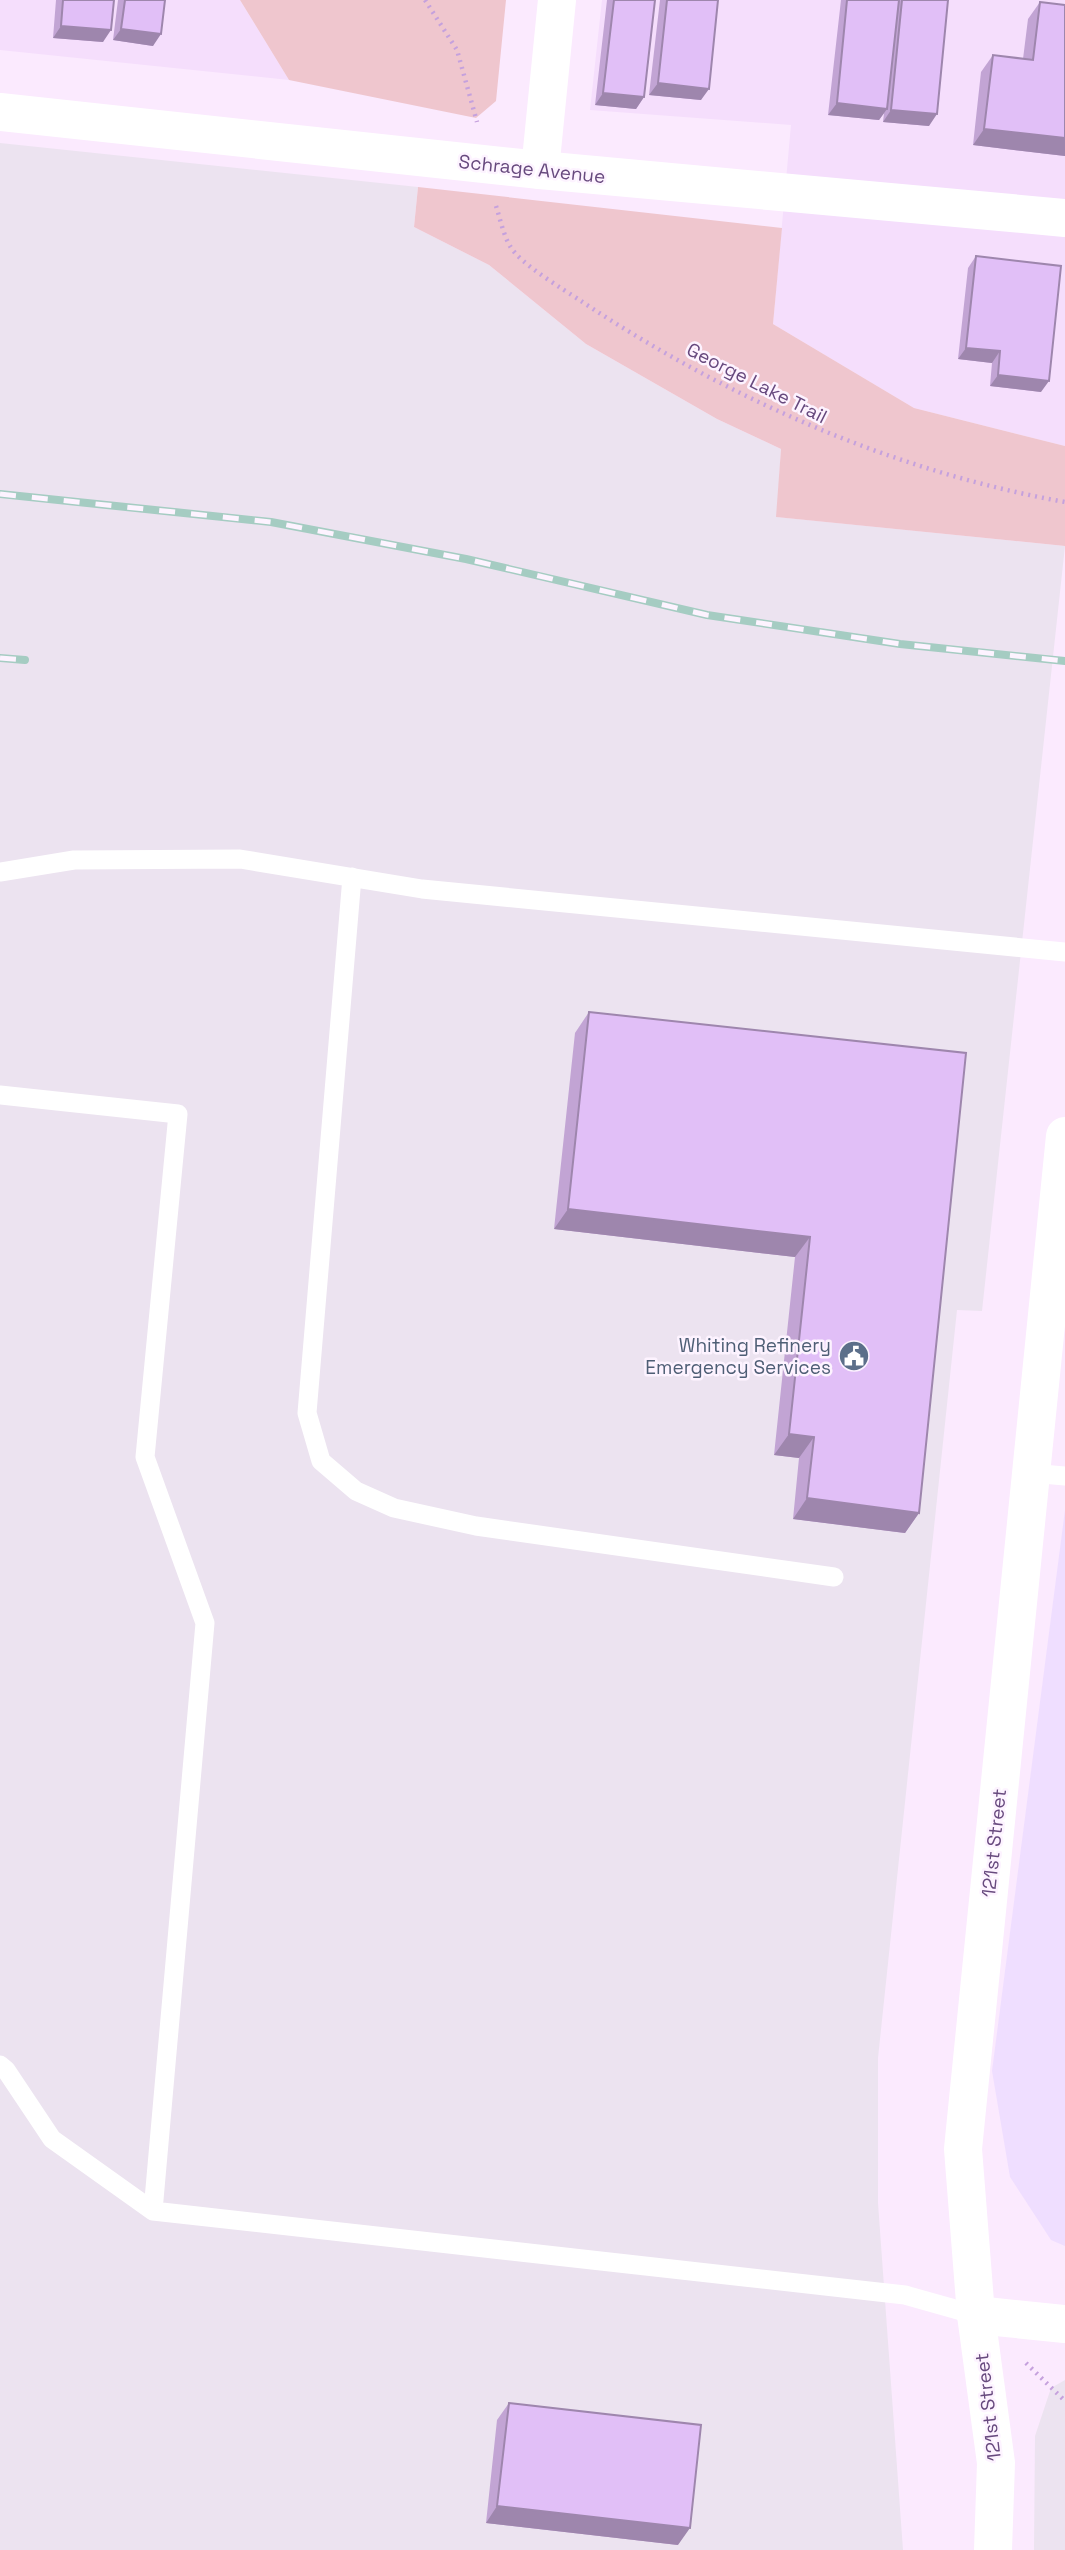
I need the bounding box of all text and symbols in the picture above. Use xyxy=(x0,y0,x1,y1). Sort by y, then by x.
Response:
street label: Schrage Avenue xyxy=(457,149,607,189)
street label: George Lake Trail xyxy=(683,337,831,429)
place label: Whiting Refinery Emergency Services xyxy=(645,1333,831,1380)
public building icon: Whiting Refinery Emergency Services xyxy=(837,1339,871,1373)
street label: 121st Street xyxy=(976,1788,1012,1898)
street label: 121st Street xyxy=(969,2351,1007,2463)

